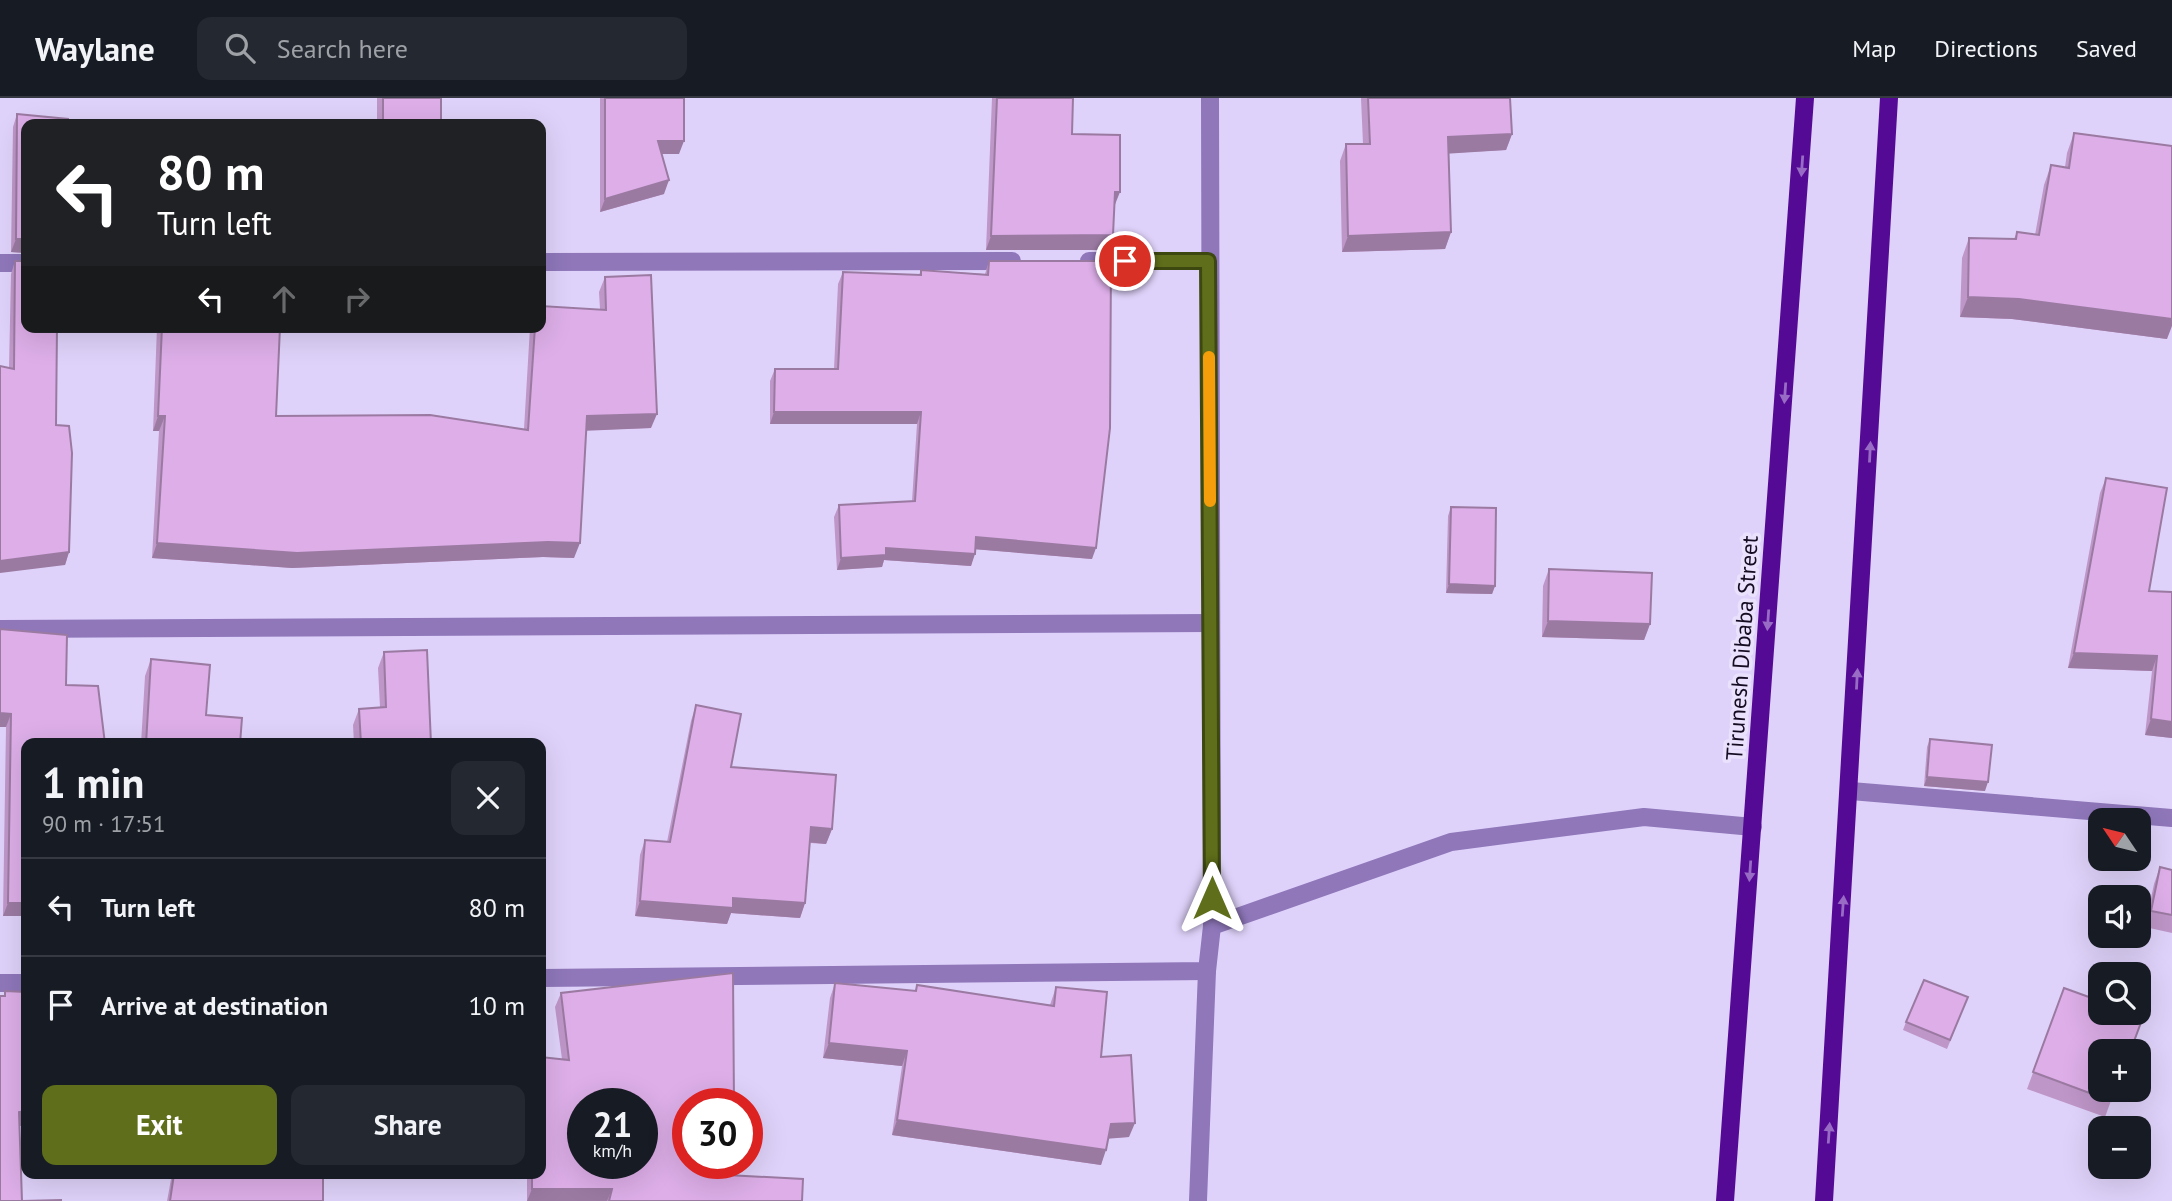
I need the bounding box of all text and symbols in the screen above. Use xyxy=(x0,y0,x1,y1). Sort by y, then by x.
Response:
search box xyxy=(197,17,687,80)
text: Waylane xyxy=(35,27,155,70)
icon: search xyxy=(221,29,259,67)
text: Search here xyxy=(277,32,408,65)
text: Map xyxy=(1852,33,1896,64)
text: Directions xyxy=(1934,33,2038,64)
text: Saved xyxy=(2076,33,2137,64)
text: 80 m xyxy=(157,140,264,204)
icon: left xyxy=(42,147,133,238)
one-way arrow xyxy=(1796,155,1807,177)
text: Turn left xyxy=(157,202,272,244)
pin xyxy=(1095,231,1155,291)
icon: arrive xyxy=(1106,242,1144,280)
icon: left xyxy=(192,280,230,318)
icon: ahead xyxy=(265,280,303,318)
icon: right xyxy=(338,280,376,318)
one-way arrow xyxy=(1779,382,1790,404)
one-way arrow xyxy=(1864,440,1875,462)
street label: Tirunesh Dibaba Street xyxy=(1719,534,1764,761)
one-way arrow xyxy=(1762,609,1773,631)
one-way arrow xyxy=(1852,668,1863,690)
text: 1 min xyxy=(42,755,144,810)
button: close xyxy=(451,761,525,835)
north arrow xyxy=(2088,808,2151,872)
map controls xyxy=(2088,808,2151,1179)
text: 90 m · 17:51 xyxy=(42,809,166,838)
one-way arrow xyxy=(1744,860,1755,882)
position arrow xyxy=(1175,861,1249,935)
button: sound xyxy=(2088,885,2151,948)
icon: left xyxy=(42,888,80,926)
text: Turn left xyxy=(101,891,195,924)
text: 80 m xyxy=(469,891,525,924)
one-way arrow xyxy=(1838,895,1849,917)
button: search xyxy=(2088,962,2151,1025)
icon: arrive xyxy=(42,986,80,1024)
text: Arrive at destination xyxy=(101,989,328,1022)
text: 10 m xyxy=(469,989,525,1022)
button: + xyxy=(2088,1039,2151,1102)
button: Exit xyxy=(42,1085,277,1165)
button: Share xyxy=(291,1085,525,1165)
speed limit sign: 30 xyxy=(672,1088,763,1179)
text: 21 xyxy=(593,1101,632,1147)
button: − xyxy=(2088,1116,2151,1179)
one-way arrow xyxy=(1823,1122,1834,1144)
text: km/h xyxy=(593,1139,632,1162)

